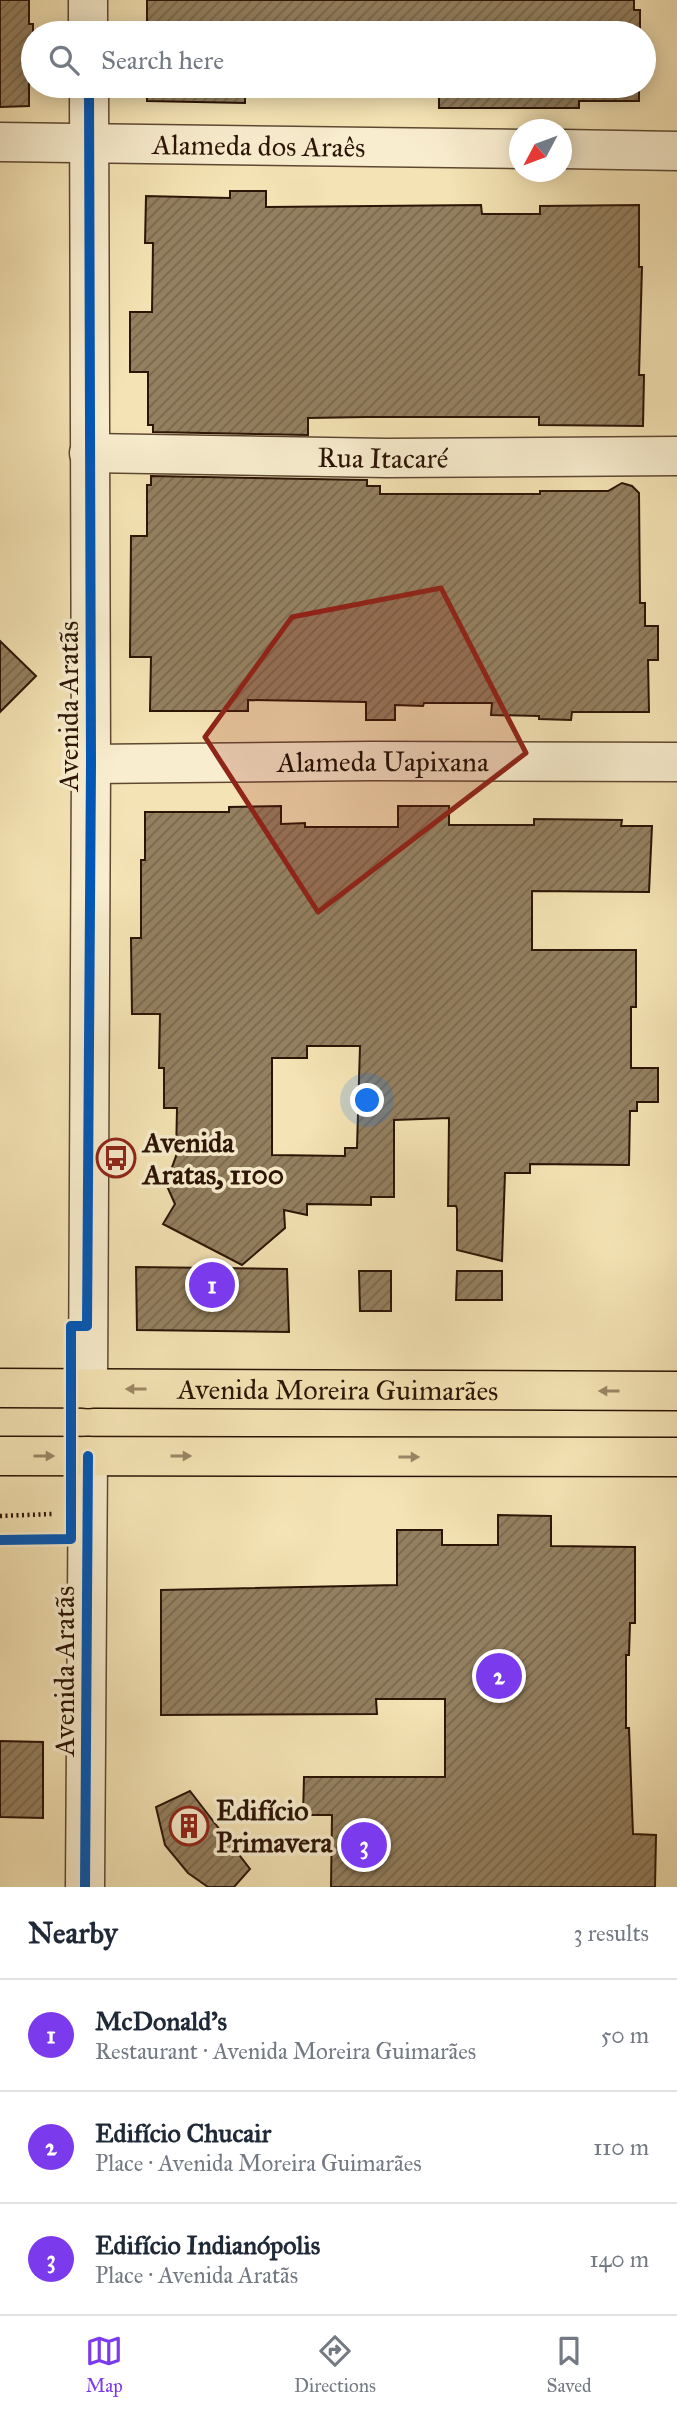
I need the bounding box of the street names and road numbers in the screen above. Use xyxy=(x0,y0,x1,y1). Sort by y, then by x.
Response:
street label: Alameda dos Araês xyxy=(151,127,366,165)
street label: Rua Itacaré xyxy=(317,440,449,476)
street label: Avenida Aratãs xyxy=(51,621,86,792)
street label: Alameda Uapixana xyxy=(276,744,489,780)
street label: Avenida Moreira Guimarães xyxy=(177,1372,498,1408)
street label: Avenida Aratãs xyxy=(47,1586,82,1757)

